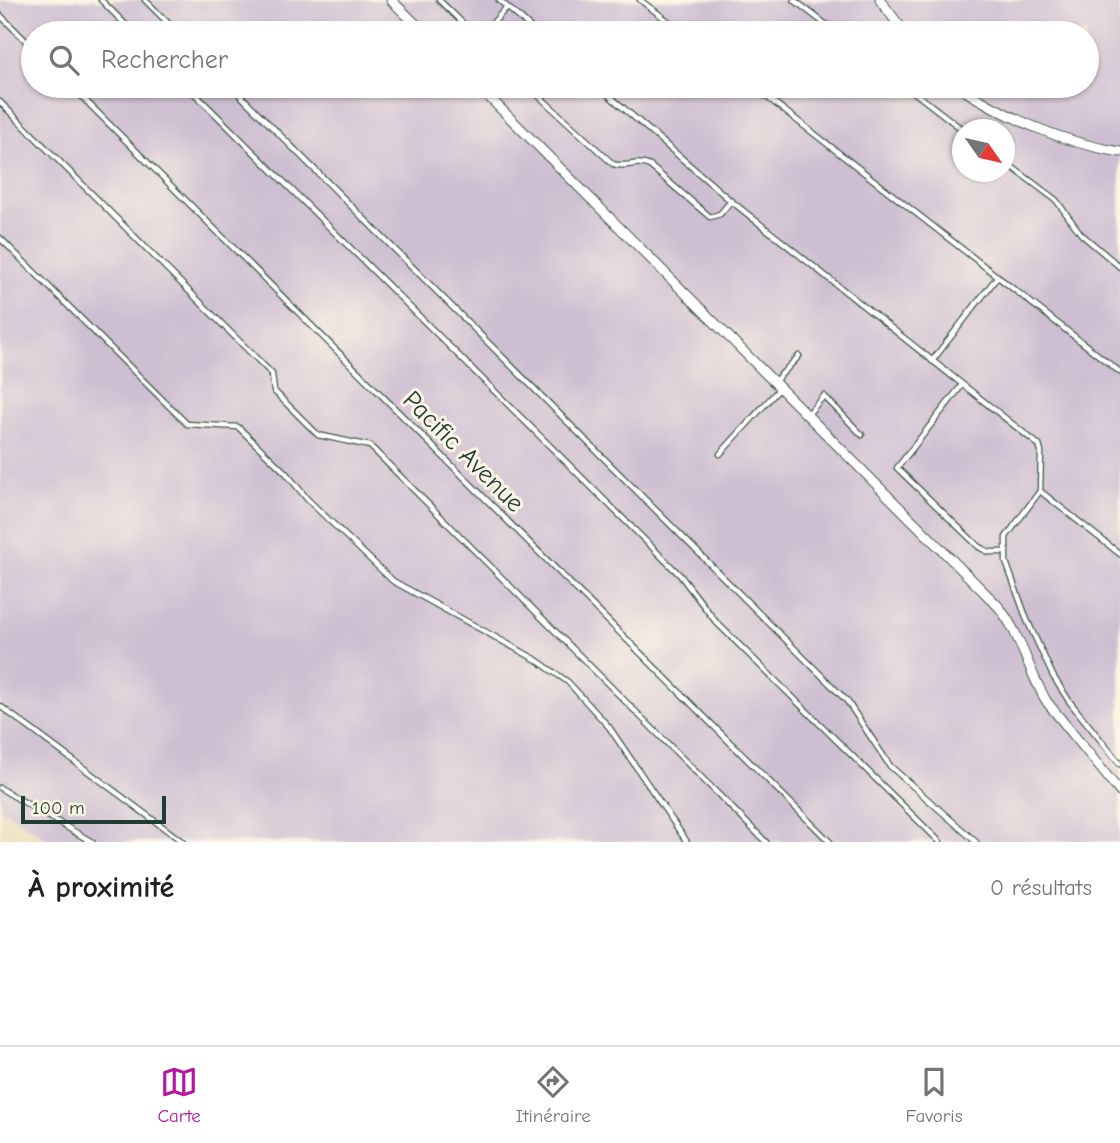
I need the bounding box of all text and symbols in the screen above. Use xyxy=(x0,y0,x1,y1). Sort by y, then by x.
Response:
search box xyxy=(21,21,1099,98)
icon: search xyxy=(45,41,83,79)
text: Rechercher xyxy=(101,45,228,75)
north arrow xyxy=(952,119,1015,182)
street label: Pacific Avenue xyxy=(397,385,530,518)
scale bar xyxy=(21,793,166,825)
text: 100 m xyxy=(32,797,85,819)
text: À proximité xyxy=(28,870,174,905)
text: 0 résultats xyxy=(990,874,1092,901)
tab: Carte xyxy=(157,1063,201,1127)
tab: Itinéraire xyxy=(516,1063,591,1127)
tab: Favoris xyxy=(906,1063,963,1127)

